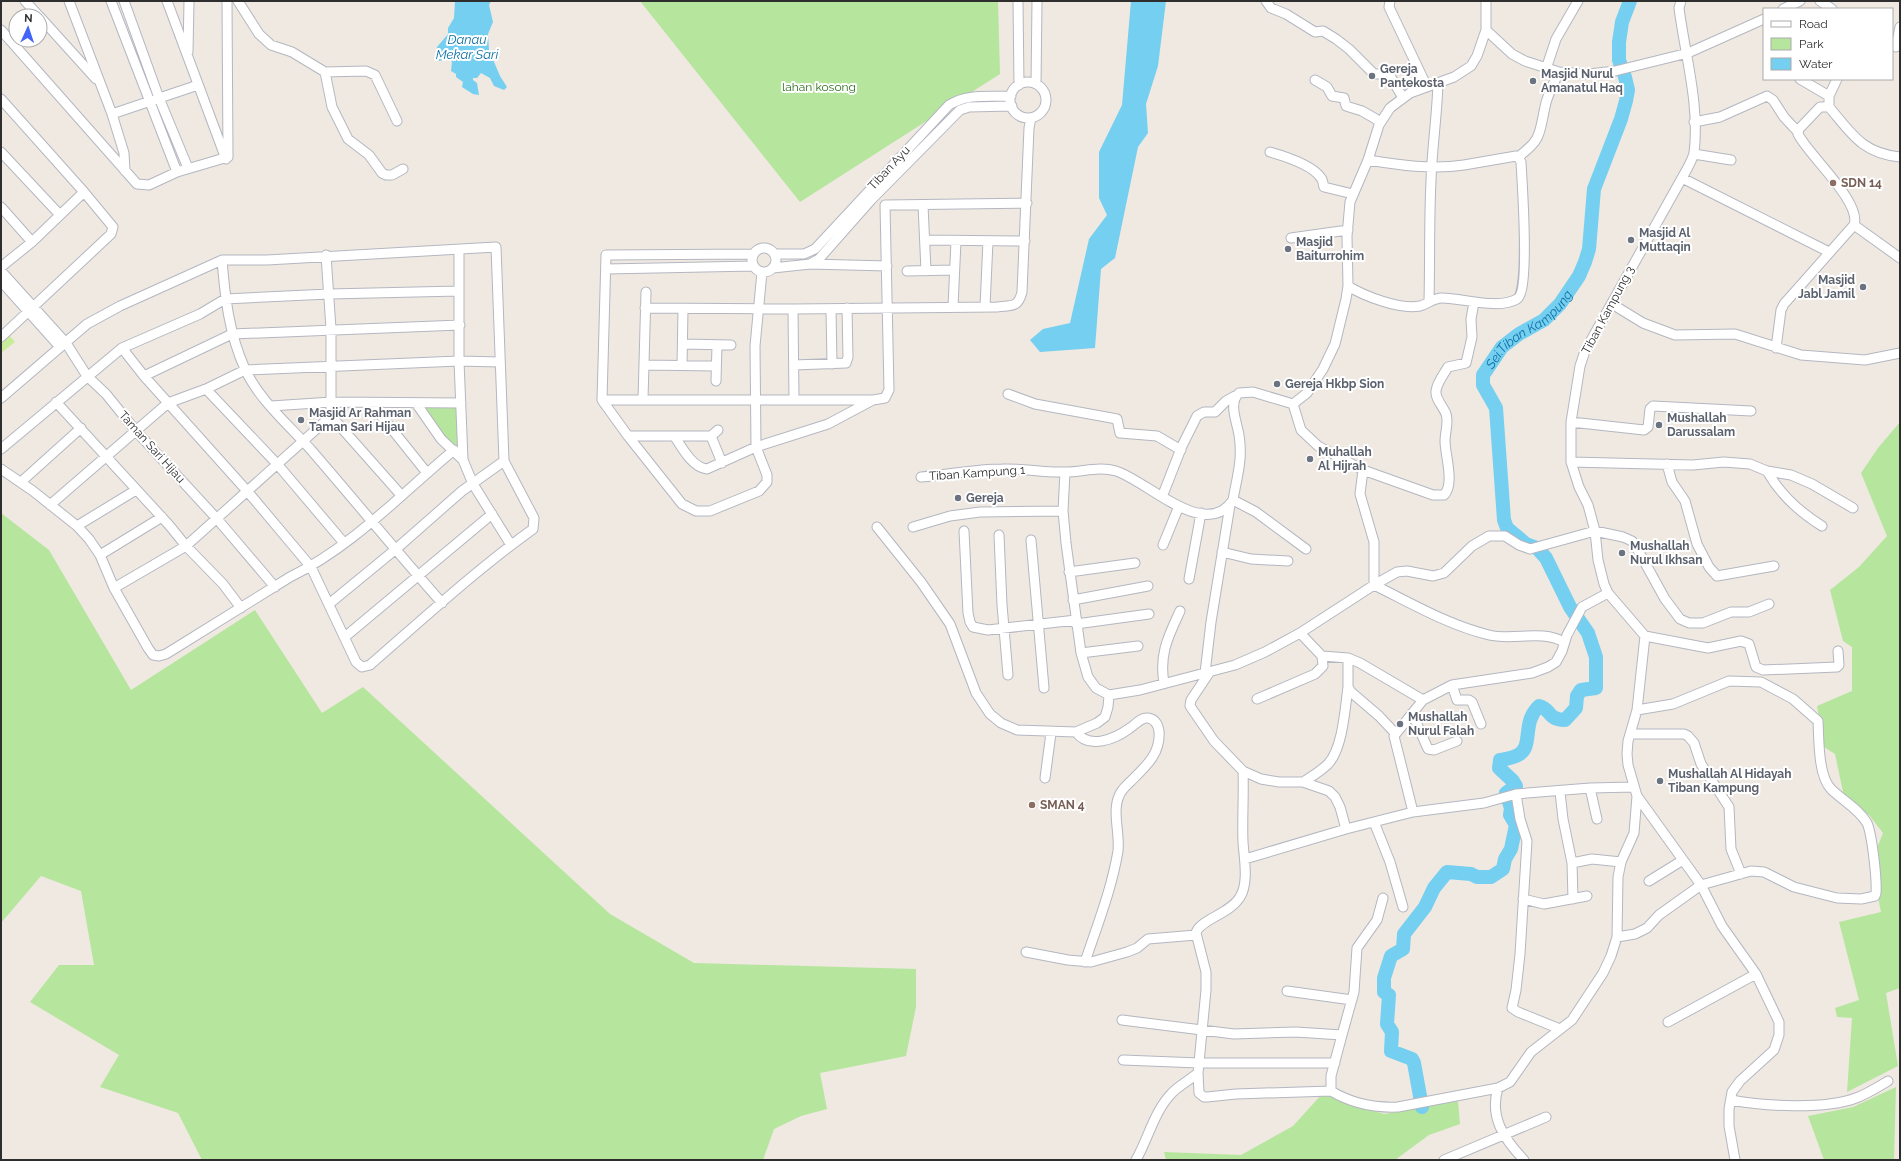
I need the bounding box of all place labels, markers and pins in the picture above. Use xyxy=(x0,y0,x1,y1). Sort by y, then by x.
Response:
place label: Gereja Pantekosta xyxy=(1380,62,1444,90)
place label: Masjid Nurul Amanatul Haq xyxy=(1541,67,1623,95)
marker: Gereja Pantekosta xyxy=(1367,71,1377,81)
marker: Masjid Nurul Amanatul Haq xyxy=(1528,76,1538,86)
place label: SDN 14 xyxy=(1841,176,1882,190)
marker: SDN 14 xyxy=(1828,178,1838,188)
place label: Masjid Al Muttaqin xyxy=(1639,226,1691,254)
place label: Masjid Baiturrohim xyxy=(1296,235,1364,263)
marker: Masjid Al Muttaqin xyxy=(1626,235,1636,245)
marker: Masjid Baiturrohim xyxy=(1283,244,1293,254)
place label: Masjid Jabl Jamil xyxy=(1798,273,1855,301)
marker: Masjid Jabl Jamil xyxy=(1858,282,1868,292)
place label: Gereja Hkbp Sion xyxy=(1285,377,1384,391)
marker: Gereja Hkbp Sion xyxy=(1272,379,1282,389)
place label: Masjid Ar Rahman Taman Sari Hijau xyxy=(309,406,411,434)
place label: Mushallah Darussalam xyxy=(1667,411,1735,439)
marker: Masjid Ar Rahman Taman Sari Hijau xyxy=(296,415,306,425)
marker: Mushallah Darussalam xyxy=(1654,420,1664,430)
place label: Muhallah Al Hijrah xyxy=(1318,445,1372,473)
marker: Muhallah Al Hijrah xyxy=(1305,454,1315,464)
place label: Gereja xyxy=(966,491,1004,505)
marker: Gereja xyxy=(953,493,963,503)
place label: Mushallah Nurul Ikhsan xyxy=(1630,539,1702,567)
marker: Mushallah Nurul Ikhsan xyxy=(1617,548,1627,558)
place label: Mushallah Nurul Falah xyxy=(1408,710,1474,738)
marker: Mushallah Nurul Falah xyxy=(1395,719,1405,729)
place label: Mushallah Al Hidayah Tiban Kampung xyxy=(1668,767,1791,795)
marker: Mushallah Al Hidayah Tiban Kampung xyxy=(1655,776,1665,786)
place label: SMAN 4 xyxy=(1040,798,1085,812)
marker: SMAN 4 xyxy=(1027,800,1037,810)

